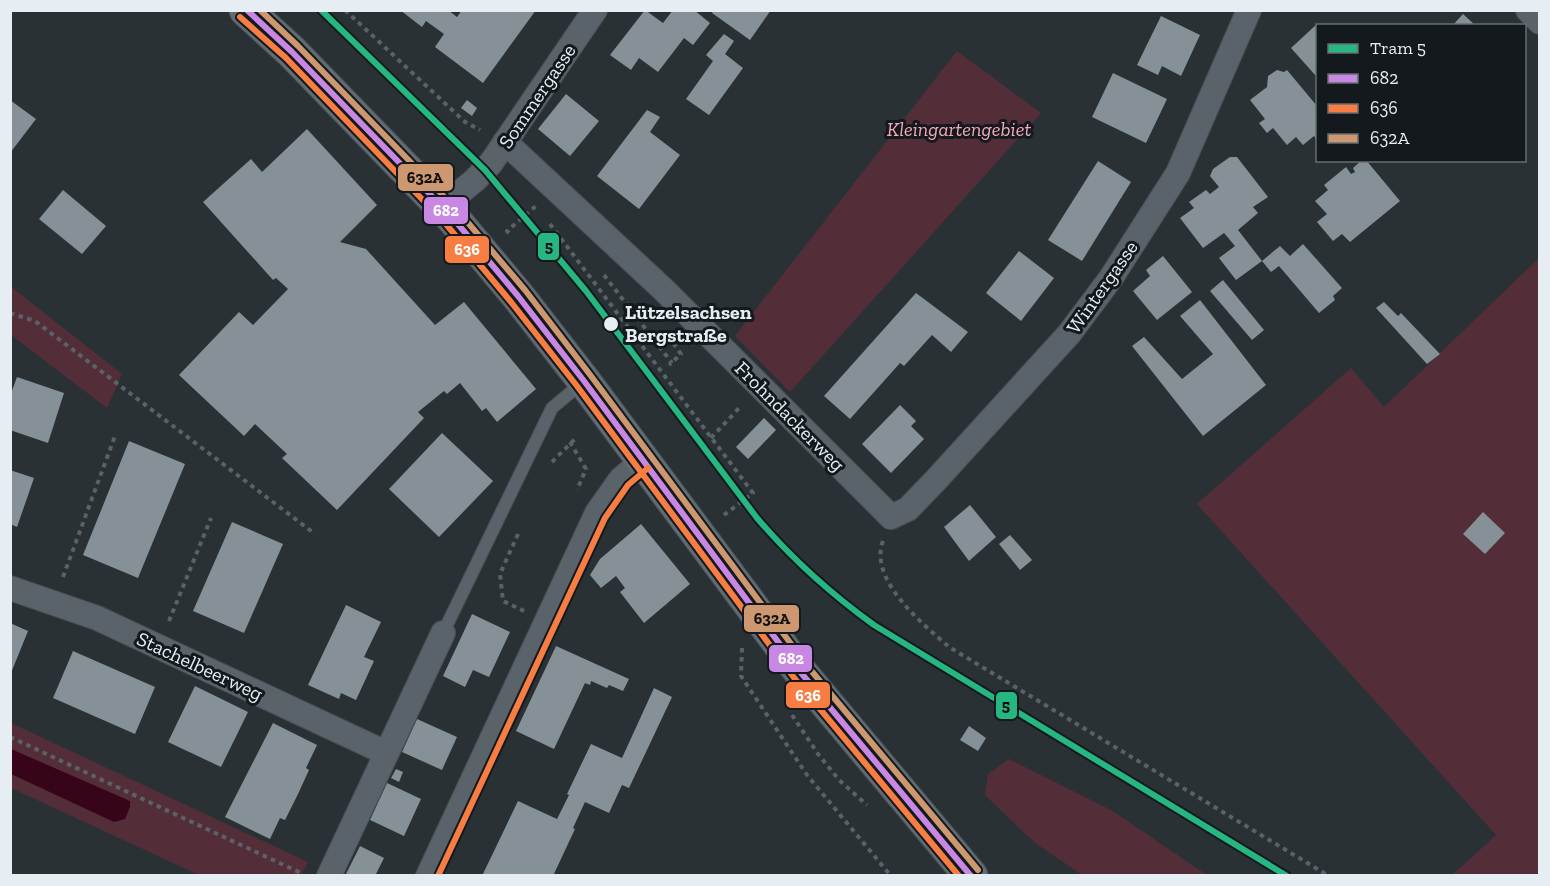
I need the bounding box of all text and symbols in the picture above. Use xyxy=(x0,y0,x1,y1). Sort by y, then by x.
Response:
legend xyxy=(1316,24,1526,162)
text: Tram 5 xyxy=(1370,37,1426,59)
street label: Sommergasse xyxy=(493,39,581,153)
text: 682 xyxy=(1370,67,1399,89)
text: 636 xyxy=(1370,97,1398,119)
park label: Kleingartengebiet xyxy=(887,117,1031,141)
text: 632A xyxy=(1370,127,1410,149)
line badge: 632A xyxy=(397,163,454,192)
text: 632A xyxy=(407,168,443,187)
line badge: 682 xyxy=(423,196,469,225)
text: 682 xyxy=(433,201,459,220)
line badge: 5 xyxy=(537,232,560,261)
line badge: 636 xyxy=(444,235,490,264)
street label: Wintergasse xyxy=(1061,236,1143,338)
text: 5 xyxy=(545,237,553,256)
text: 636 xyxy=(454,240,480,259)
place label: Lützelsachsen Bergstraße xyxy=(625,300,752,347)
marker: Lützelsachsen Bergstraße xyxy=(602,315,620,333)
street label: Frohndackerweg xyxy=(730,356,850,476)
line badge: 632A xyxy=(743,604,800,633)
text: 632A xyxy=(754,609,790,628)
street label: Stachelbeerweg xyxy=(133,626,267,706)
line badge: 682 xyxy=(768,644,813,673)
text: 682 xyxy=(778,649,804,668)
line badge: 636 xyxy=(785,681,831,709)
text: 636 xyxy=(795,686,821,705)
line badge: 5 xyxy=(995,691,1018,720)
text: 5 xyxy=(1002,696,1010,715)

